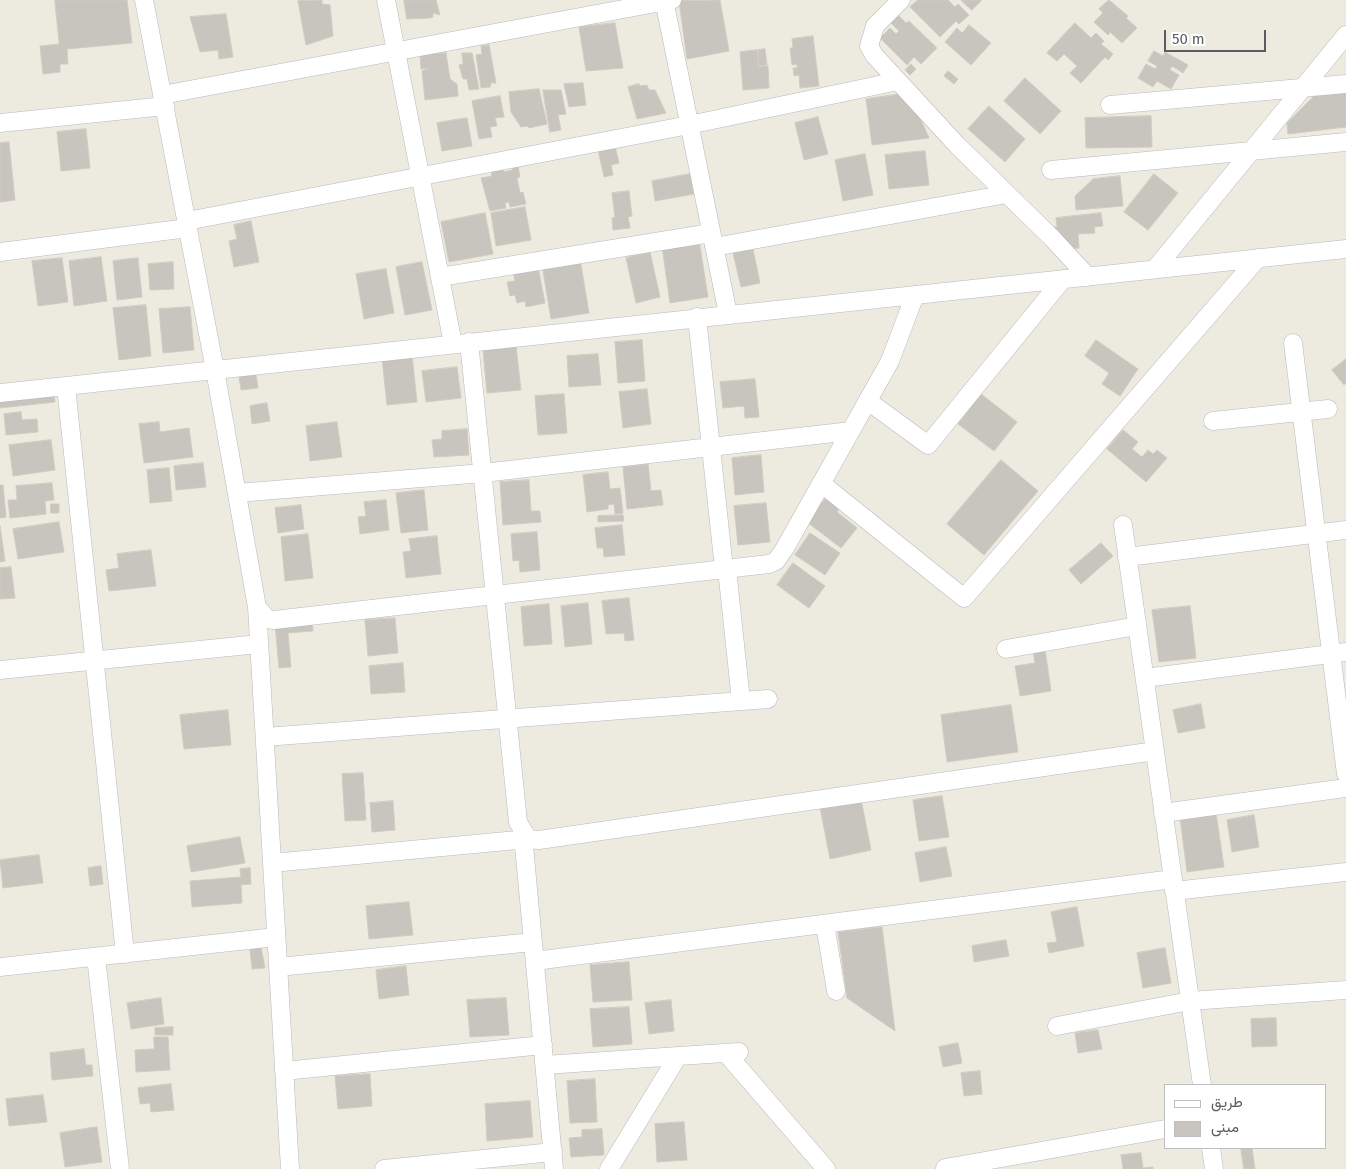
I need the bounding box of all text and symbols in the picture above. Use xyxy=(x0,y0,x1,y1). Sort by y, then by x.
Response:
scale bar xyxy=(1166,20,1268,52)
text: 50 m xyxy=(1172,30,1205,48)
legend xyxy=(1164,1084,1326,1149)
text: طريق xyxy=(1211,1093,1243,1111)
text: مبنى xyxy=(1211,1118,1239,1136)

